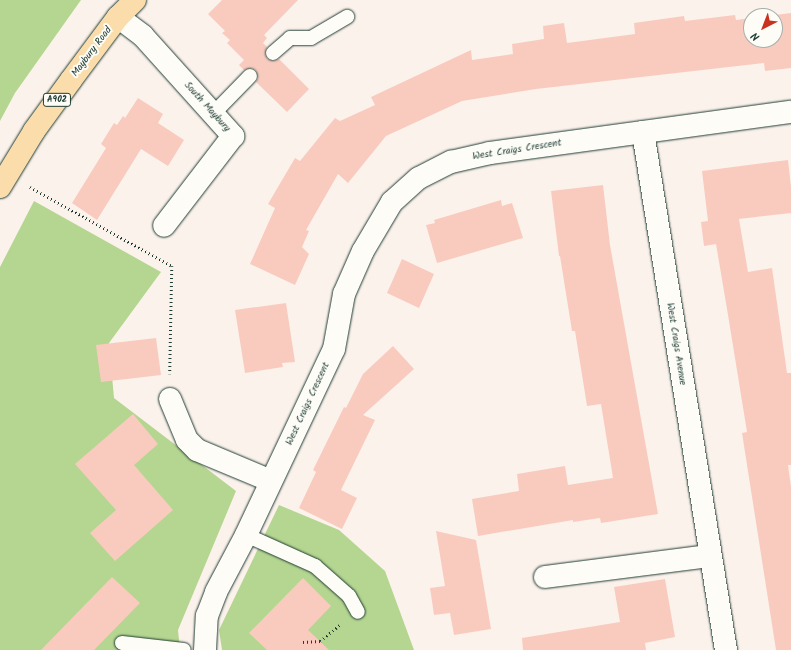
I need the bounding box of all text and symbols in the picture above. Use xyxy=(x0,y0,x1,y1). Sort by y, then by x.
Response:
north arrow xyxy=(743,8,783,48)
street label: Maybury Road xyxy=(69,25,115,79)
text: N xyxy=(747,27,764,45)
street label: South Maybury xyxy=(181,79,233,135)
road number: A902 xyxy=(42,93,72,107)
street label: West Craigs Crescent xyxy=(472,137,562,163)
street label: West Craigs Avenue xyxy=(664,302,688,386)
street label: West Craigs Crescent xyxy=(284,361,332,447)

